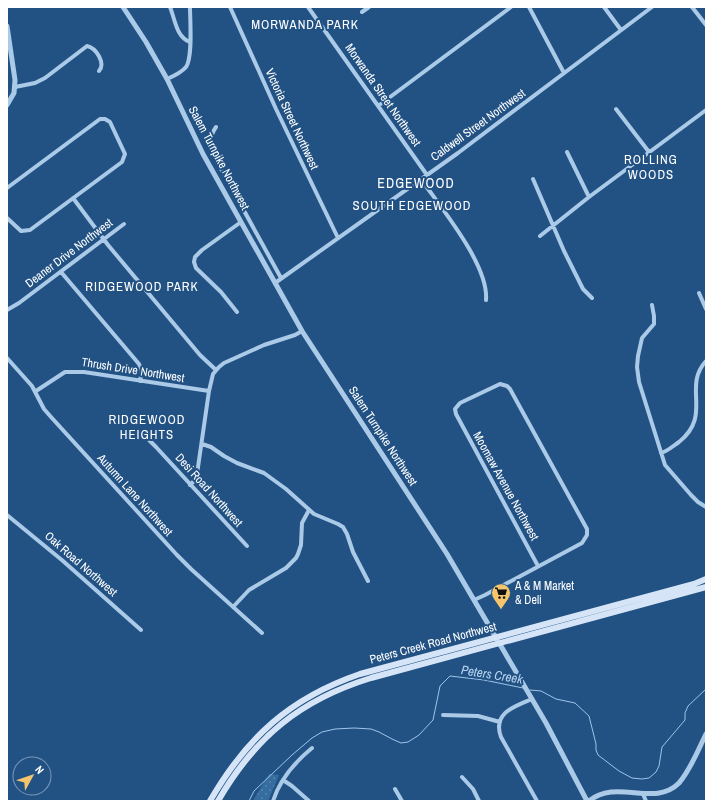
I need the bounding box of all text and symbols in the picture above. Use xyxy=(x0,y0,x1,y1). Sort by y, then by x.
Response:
district label: MORWANDA PARK xyxy=(251,16,359,33)
street label: Morwanda Street Northwest xyxy=(341,40,425,150)
street label: Victoria Street Northwest xyxy=(262,66,323,172)
street label: Caldwell Street Northwest xyxy=(428,85,529,165)
street label: Salem Turnpike Northwest xyxy=(185,103,253,213)
district label: ROLLING WOODS xyxy=(624,151,678,183)
district label: EDGEWOOD xyxy=(377,174,455,192)
district label: SOUTH EDGEWOOD xyxy=(353,197,471,214)
street label: Deaner Drive Northwest xyxy=(22,215,116,291)
district label: RIDGEWOOD PARK xyxy=(85,278,199,295)
street label: Thrush Drive Northwest xyxy=(80,354,186,386)
street label: Salem Turnpike Northwest xyxy=(345,383,421,489)
district label: RIDGEWOOD HEIGHTS xyxy=(108,411,186,443)
street label: Moomaw Avenue Northwest xyxy=(469,429,543,544)
street label: Autumn Lane Northwest xyxy=(93,450,176,540)
street label: Desi Road Northwest xyxy=(172,450,246,530)
street label: Oak Road Northwest xyxy=(41,528,121,600)
place label: A & M Market & Deli xyxy=(514,578,574,608)
supermarket icon: A & M Market & Deli xyxy=(490,582,512,610)
street label: Peters Creek Road Northwest xyxy=(368,618,498,668)
water label: Peters Creek xyxy=(460,661,525,688)
north arrow xyxy=(12,756,52,796)
text: N xyxy=(32,763,47,777)

